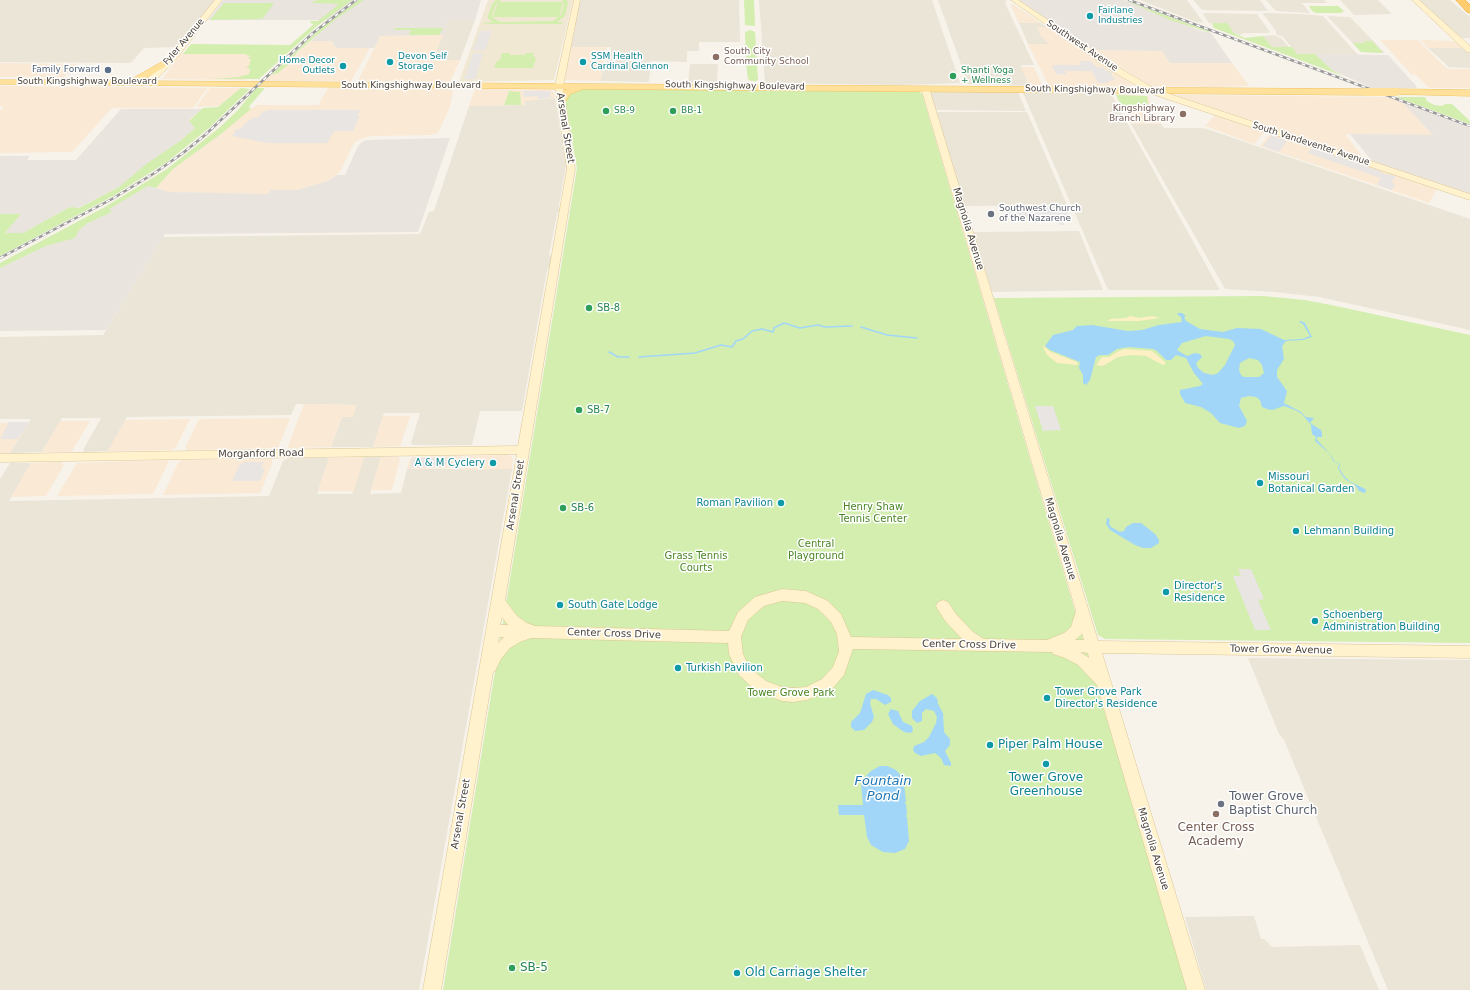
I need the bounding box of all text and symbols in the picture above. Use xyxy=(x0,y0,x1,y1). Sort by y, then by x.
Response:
place label: Fairlane Industries xyxy=(1098,6,1142,27)
marker: Fairlane Industries xyxy=(1085,11,1095,21)
street label: Fyler Avenue xyxy=(161,16,207,68)
street label: Southwest Avenue xyxy=(1044,18,1120,74)
place label: South City Community School xyxy=(724,47,809,68)
place label: Devon Self Storage xyxy=(398,52,447,73)
place label: SSM Health Cardinal Glennon xyxy=(591,52,669,73)
marker: South City Community School xyxy=(711,52,721,62)
place label: Home Decor Outlets xyxy=(279,56,335,77)
marker: Devon Self Storage xyxy=(385,57,395,67)
marker: SSM Health Cardinal Glennon xyxy=(578,57,588,67)
marker: Home Decor Outlets xyxy=(338,61,348,71)
place label: Family Forward xyxy=(32,65,100,75)
marker: Family Forward xyxy=(103,65,113,75)
place label: Shanti Yoga + Wellness xyxy=(961,66,1014,87)
marker: Shanti Yoga + Wellness xyxy=(948,71,958,81)
street label: South Kingshighway Boulevard xyxy=(17,77,157,87)
street label: South Kingshighway Boulevard xyxy=(665,79,805,93)
street label: South Kingshighway Boulevard xyxy=(341,81,481,91)
street label: South Kingshighway Boulevard xyxy=(1025,83,1165,97)
street label: Arsenal Street xyxy=(554,92,576,164)
place label: Kingshighway Branch Library xyxy=(1109,104,1175,125)
marker: SB-9 xyxy=(601,106,611,116)
place label: SB-9 xyxy=(614,106,635,116)
marker: BB-1 xyxy=(668,106,678,116)
place label: BB-1 xyxy=(681,106,702,116)
marker: Kingshighway Branch Library xyxy=(1178,109,1188,119)
street label: South Vandeventer Avenue xyxy=(1251,120,1371,168)
street label: Magnolia Avenue xyxy=(950,186,986,272)
place label: Southwest Church of the Nazarene xyxy=(999,204,1081,225)
marker: Southwest Church of the Nazarene xyxy=(986,209,996,219)
place label: SB-8 xyxy=(597,302,620,314)
marker: SB-8 xyxy=(584,303,594,313)
place label: SB-7 xyxy=(587,404,610,416)
marker: SB-7 xyxy=(574,405,584,415)
street label: Morganford Road xyxy=(218,447,304,461)
place label: A & M Cyclery xyxy=(415,457,485,469)
marker: A & M Cyclery xyxy=(488,458,498,468)
street label: Arsenal Street xyxy=(505,459,527,531)
place label: Missouri Botanical Garden xyxy=(1268,471,1354,494)
marker: Missouri Botanical Garden xyxy=(1255,478,1265,488)
street label: Magnolia Avenue xyxy=(1042,496,1078,582)
place label: Roman Pavilion xyxy=(697,497,773,509)
marker: Roman Pavilion xyxy=(776,498,786,508)
park label: Henry Shaw Tennis Center xyxy=(839,501,907,524)
place label: SB-6 xyxy=(571,502,594,514)
marker: SB-6 xyxy=(558,503,568,513)
place label: Lehmann Building xyxy=(1304,525,1394,537)
marker: Lehmann Building xyxy=(1291,526,1301,536)
park label: Central Playground xyxy=(788,538,844,562)
park label: Grass Tennis Courts xyxy=(665,550,727,574)
place label: Director's Residence xyxy=(1174,580,1225,604)
marker: Director's Residence xyxy=(1161,587,1171,597)
place label: South Gate Lodge xyxy=(568,599,658,611)
marker: South Gate Lodge xyxy=(555,600,565,610)
place label: Schoenberg Administration Building xyxy=(1323,609,1440,632)
marker: Schoenberg Administration Building xyxy=(1310,616,1320,626)
street label: Center Cross Drive xyxy=(567,626,661,642)
street label: Center Cross Drive xyxy=(922,638,1016,652)
street label: Tower Grove Avenue xyxy=(1230,643,1332,657)
place label: Turkish Pavilion xyxy=(686,662,763,674)
marker: Turkish Pavilion xyxy=(673,663,683,673)
place label: Tower Grove Park Director's Residence xyxy=(1055,686,1157,710)
park label: Tower Grove Park xyxy=(748,687,834,699)
marker: Tower Grove Park Director's Residence xyxy=(1042,693,1052,703)
place label: Piper Palm House xyxy=(998,738,1103,752)
marker: Piper Palm House xyxy=(985,740,995,750)
marker: Tower Grove Greenhouse xyxy=(1041,759,1051,769)
place label: Tower Grove Greenhouse xyxy=(1009,771,1083,799)
water label: Fountain Pond xyxy=(855,774,911,805)
street label: Arsenal Street xyxy=(449,778,473,850)
place label: Tower Grove Baptist Church xyxy=(1229,790,1317,818)
marker: Tower Grove Baptist Church xyxy=(1216,799,1226,809)
street label: Magnolia Avenue xyxy=(1135,806,1171,892)
marker: Center Cross Academy xyxy=(1211,809,1221,819)
place label: Center Cross Academy xyxy=(1177,821,1255,849)
place label: SB-5 xyxy=(520,961,548,975)
marker: SB-5 xyxy=(507,963,517,973)
place label: Old Carriage Shelter xyxy=(745,966,867,980)
marker: Old Carriage Shelter xyxy=(732,968,742,978)

